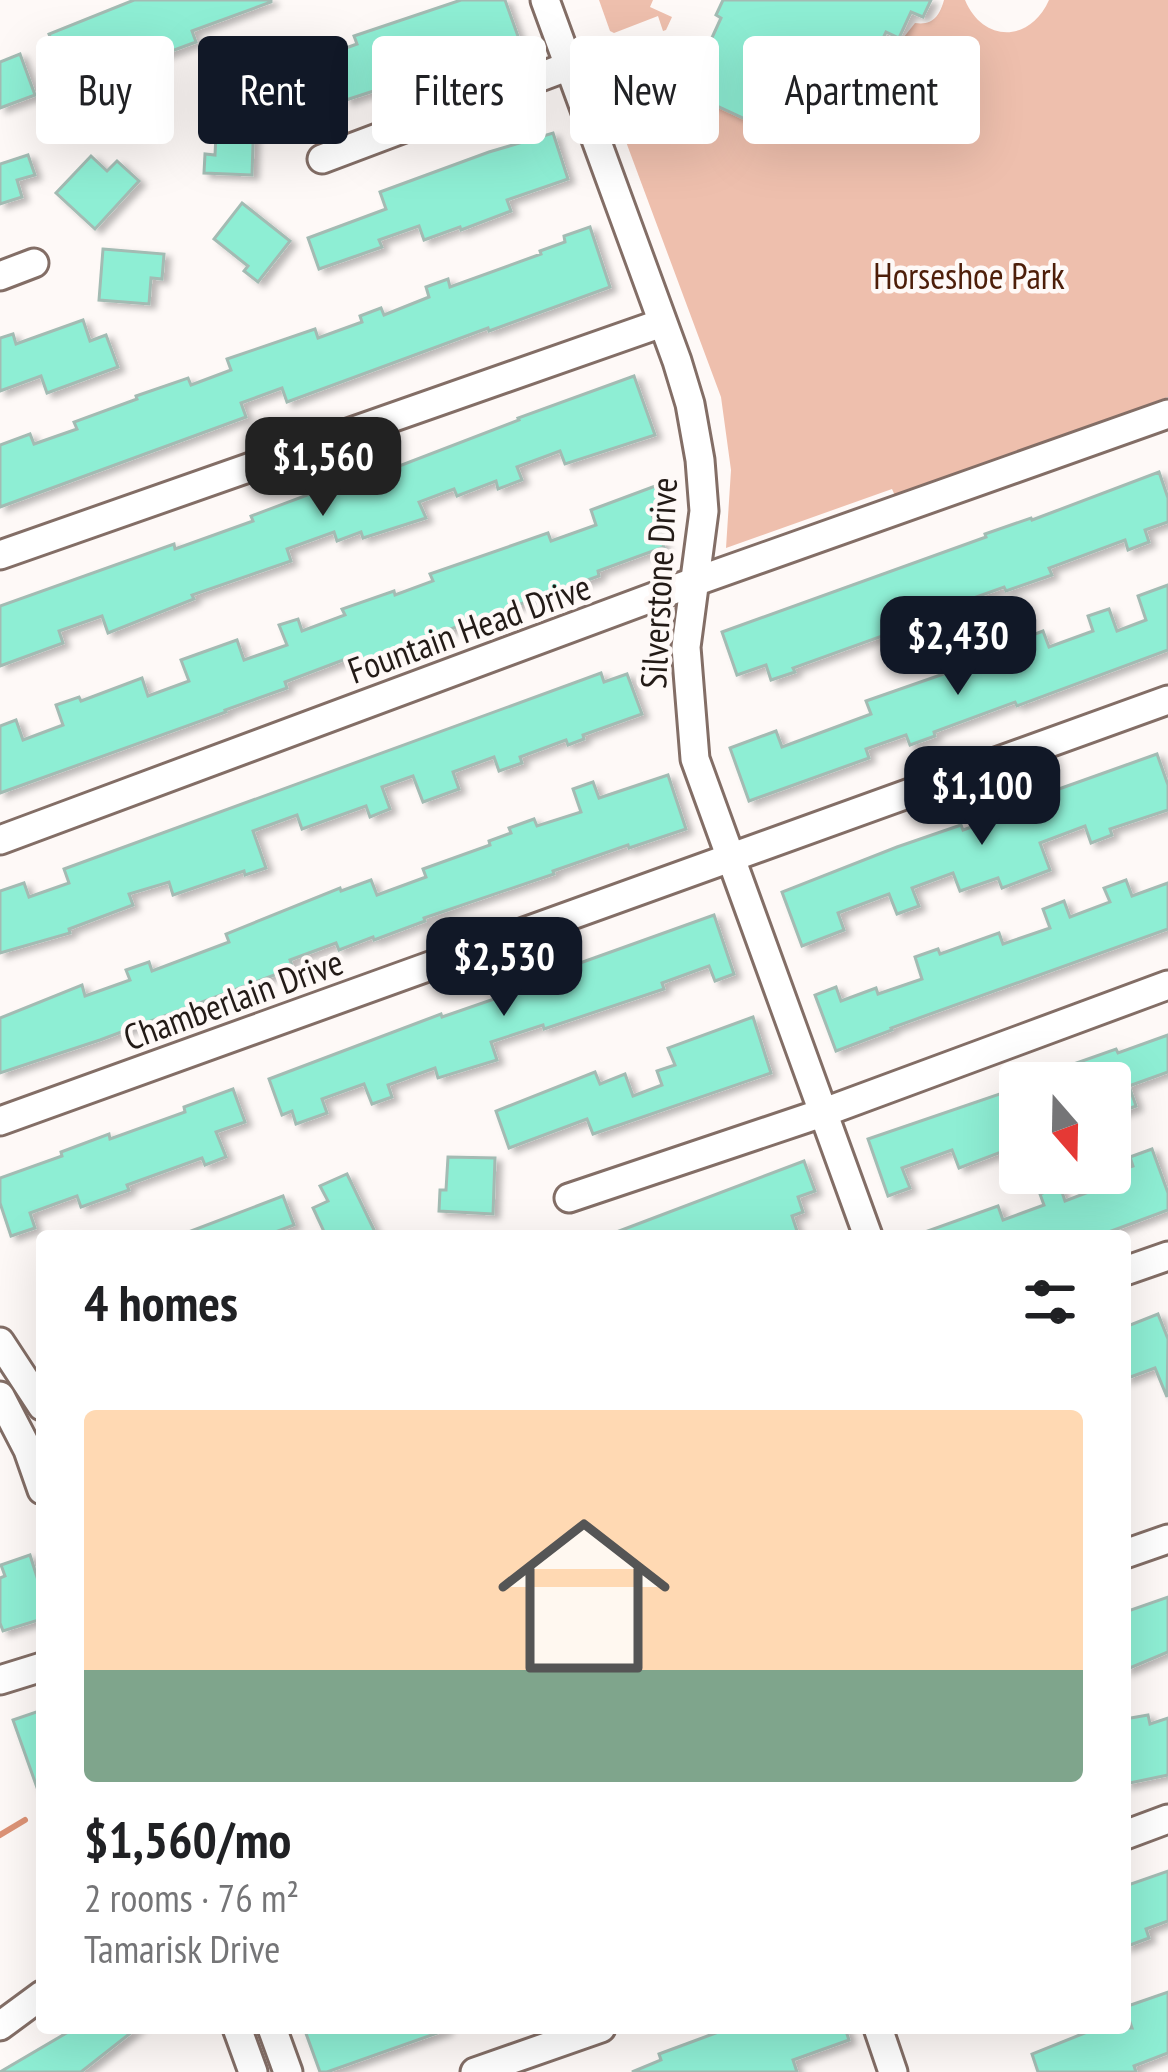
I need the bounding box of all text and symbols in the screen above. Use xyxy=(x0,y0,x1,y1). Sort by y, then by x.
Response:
chip: Buy xyxy=(36,36,174,144)
chip: Rent xyxy=(198,36,348,144)
chip: Filters xyxy=(372,36,546,144)
chip: New xyxy=(570,36,719,144)
chip: Apartment xyxy=(743,36,980,144)
park label: Horseshoe Park xyxy=(873,252,1065,299)
pin: $1,560 xyxy=(225,417,421,519)
text: $1,560 xyxy=(272,430,374,481)
street label: Silverstone Drive xyxy=(629,476,687,690)
street label: Fountain Head Drive xyxy=(341,562,597,694)
pin: $2,430 xyxy=(860,596,1056,698)
text: $2,430 xyxy=(907,609,1009,660)
pin: $1,100 xyxy=(884,746,1080,848)
text: $1,100 xyxy=(931,759,1033,810)
pin: $2,530 xyxy=(406,917,602,1019)
text: $2,530 xyxy=(453,930,555,981)
street label: Chamberlain Drive xyxy=(117,938,349,1060)
north arrow xyxy=(999,1062,1131,1194)
map controls xyxy=(999,1062,1131,1194)
text: 4 homes xyxy=(84,1269,238,1335)
icon: filters xyxy=(1017,1269,1083,1335)
icon: home xyxy=(476,1488,692,1704)
text: $1,560/mo xyxy=(84,1806,291,1872)
text: 2 rooms · 76 m² xyxy=(84,1872,299,1923)
text: Tamarisk Drive xyxy=(84,1923,280,1974)

